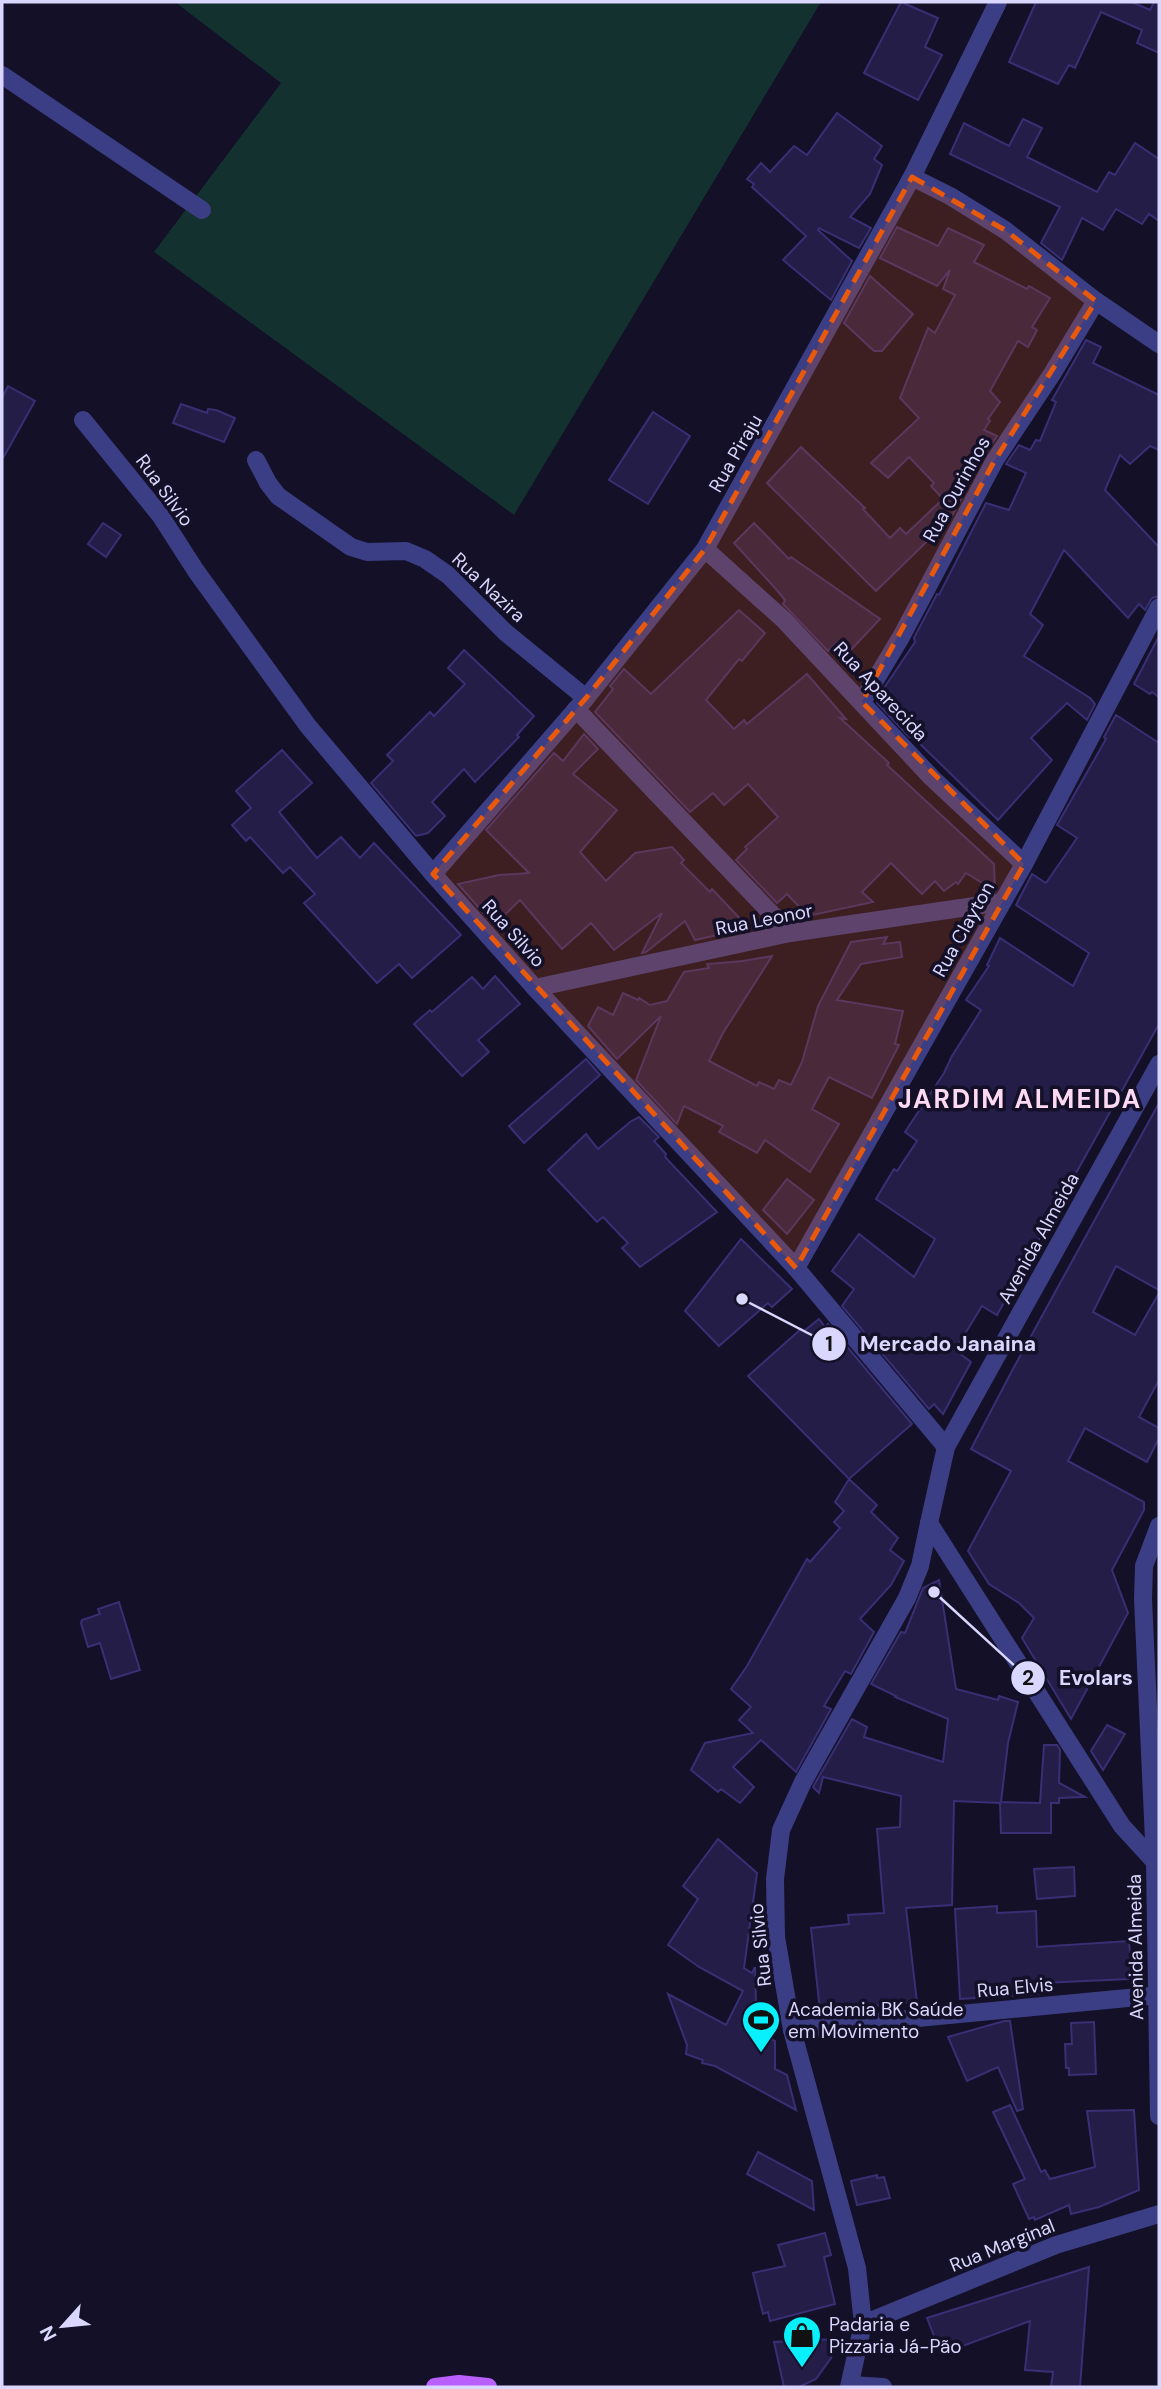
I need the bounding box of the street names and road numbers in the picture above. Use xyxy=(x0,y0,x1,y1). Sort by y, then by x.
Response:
street label: Rua Piraju xyxy=(703,410,768,497)
street label: Rua Ourinhos xyxy=(917,432,996,547)
street label: Rua Silvio xyxy=(130,449,199,531)
street label: Rua Nazira xyxy=(447,547,531,628)
street label: Rua Aparecida xyxy=(828,636,933,747)
street label: Rua Clayton xyxy=(927,877,1000,981)
street label: Rua Silvio xyxy=(476,894,551,973)
street label: Rua Leonor xyxy=(713,898,815,941)
street label: Avenida Almeida xyxy=(992,1168,1085,1308)
street label: Avenida Almeida xyxy=(1122,1874,1149,2020)
street label: Rua Silvio xyxy=(744,1902,777,1988)
street label: Rua Elvis xyxy=(976,1972,1054,2003)
street label: Rua Marginal xyxy=(946,2213,1058,2278)

